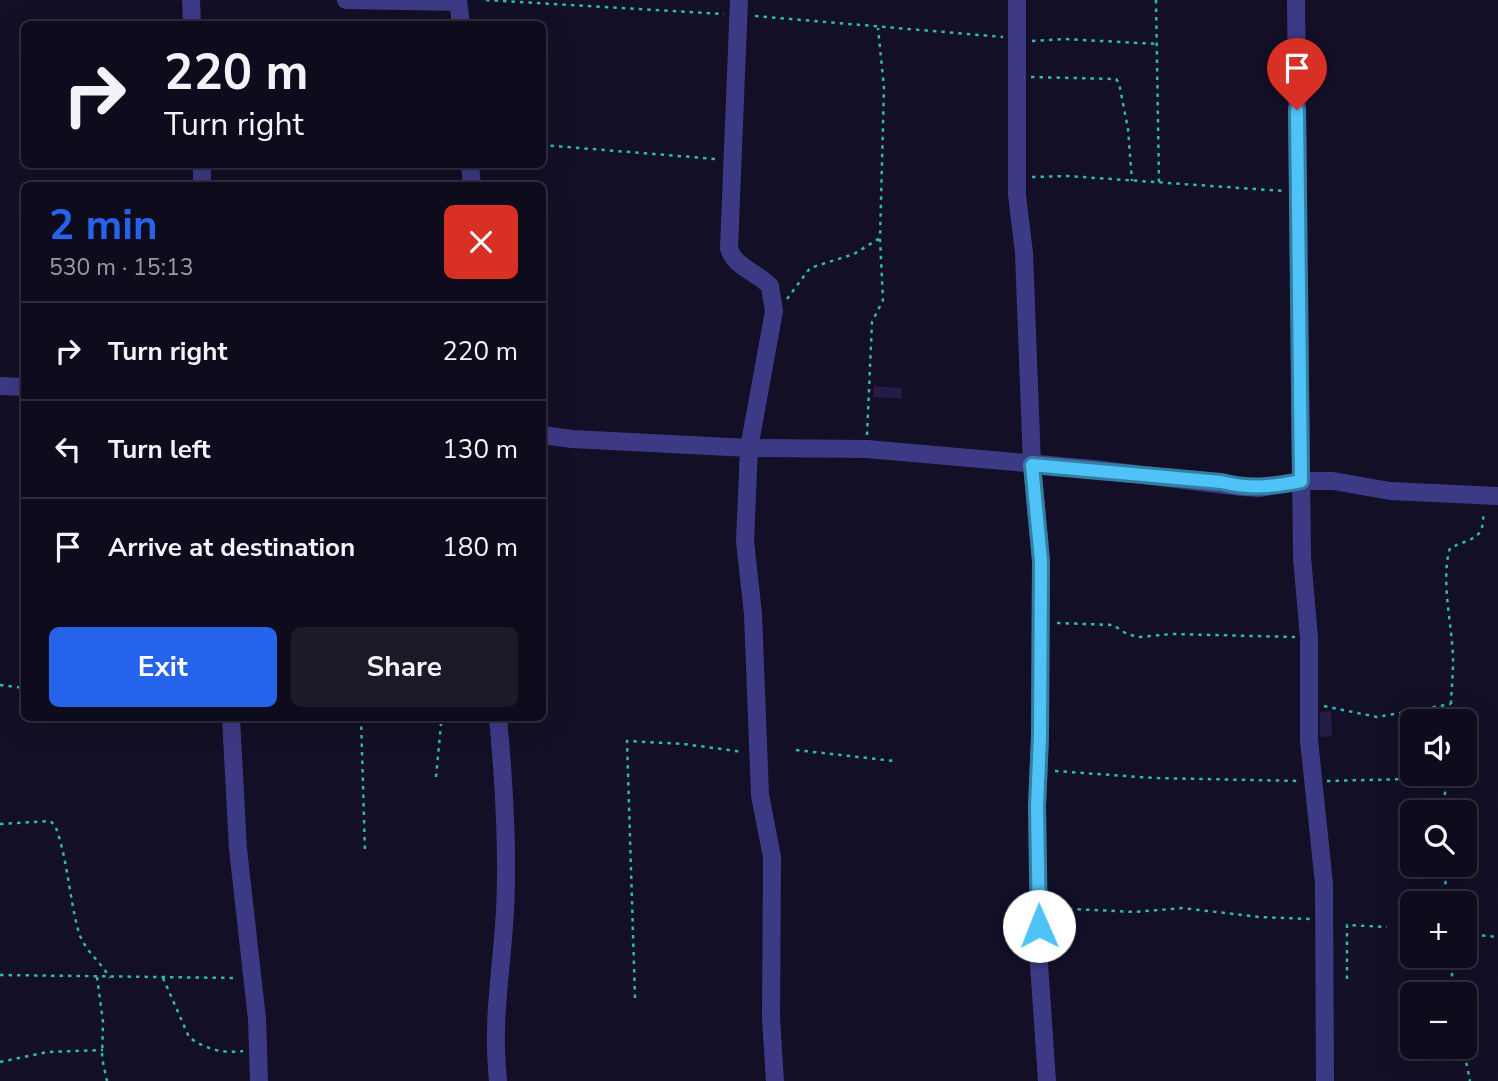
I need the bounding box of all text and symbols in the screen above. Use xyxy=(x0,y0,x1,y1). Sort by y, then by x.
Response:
pin xyxy=(1267,38,1327,110)
text: 220 m xyxy=(164,39,308,106)
icon: right xyxy=(49,49,140,140)
icon: arrive xyxy=(1278,49,1316,87)
text: Turn right xyxy=(164,103,304,146)
text: 2 min xyxy=(49,197,158,254)
button: close xyxy=(444,205,518,279)
text: 530 m · 15:13 xyxy=(49,252,194,283)
icon: right xyxy=(49,332,87,370)
text: Turn right xyxy=(108,334,227,369)
text: 220 m xyxy=(442,334,518,369)
icon: left xyxy=(49,430,87,468)
text: Turn left xyxy=(108,432,211,467)
text: 130 m xyxy=(442,432,518,467)
icon: arrive xyxy=(49,528,87,566)
text: Arrive at destination xyxy=(108,530,355,565)
text: 180 m xyxy=(442,530,518,565)
button: Exit xyxy=(49,627,277,707)
button: Share xyxy=(291,627,518,707)
map controls xyxy=(1400,709,1477,1059)
button: sound xyxy=(1400,709,1477,786)
button: search xyxy=(1400,800,1477,877)
position arrow xyxy=(1002,889,1076,963)
button: + xyxy=(1400,891,1477,968)
button: − xyxy=(1400,982,1477,1059)

